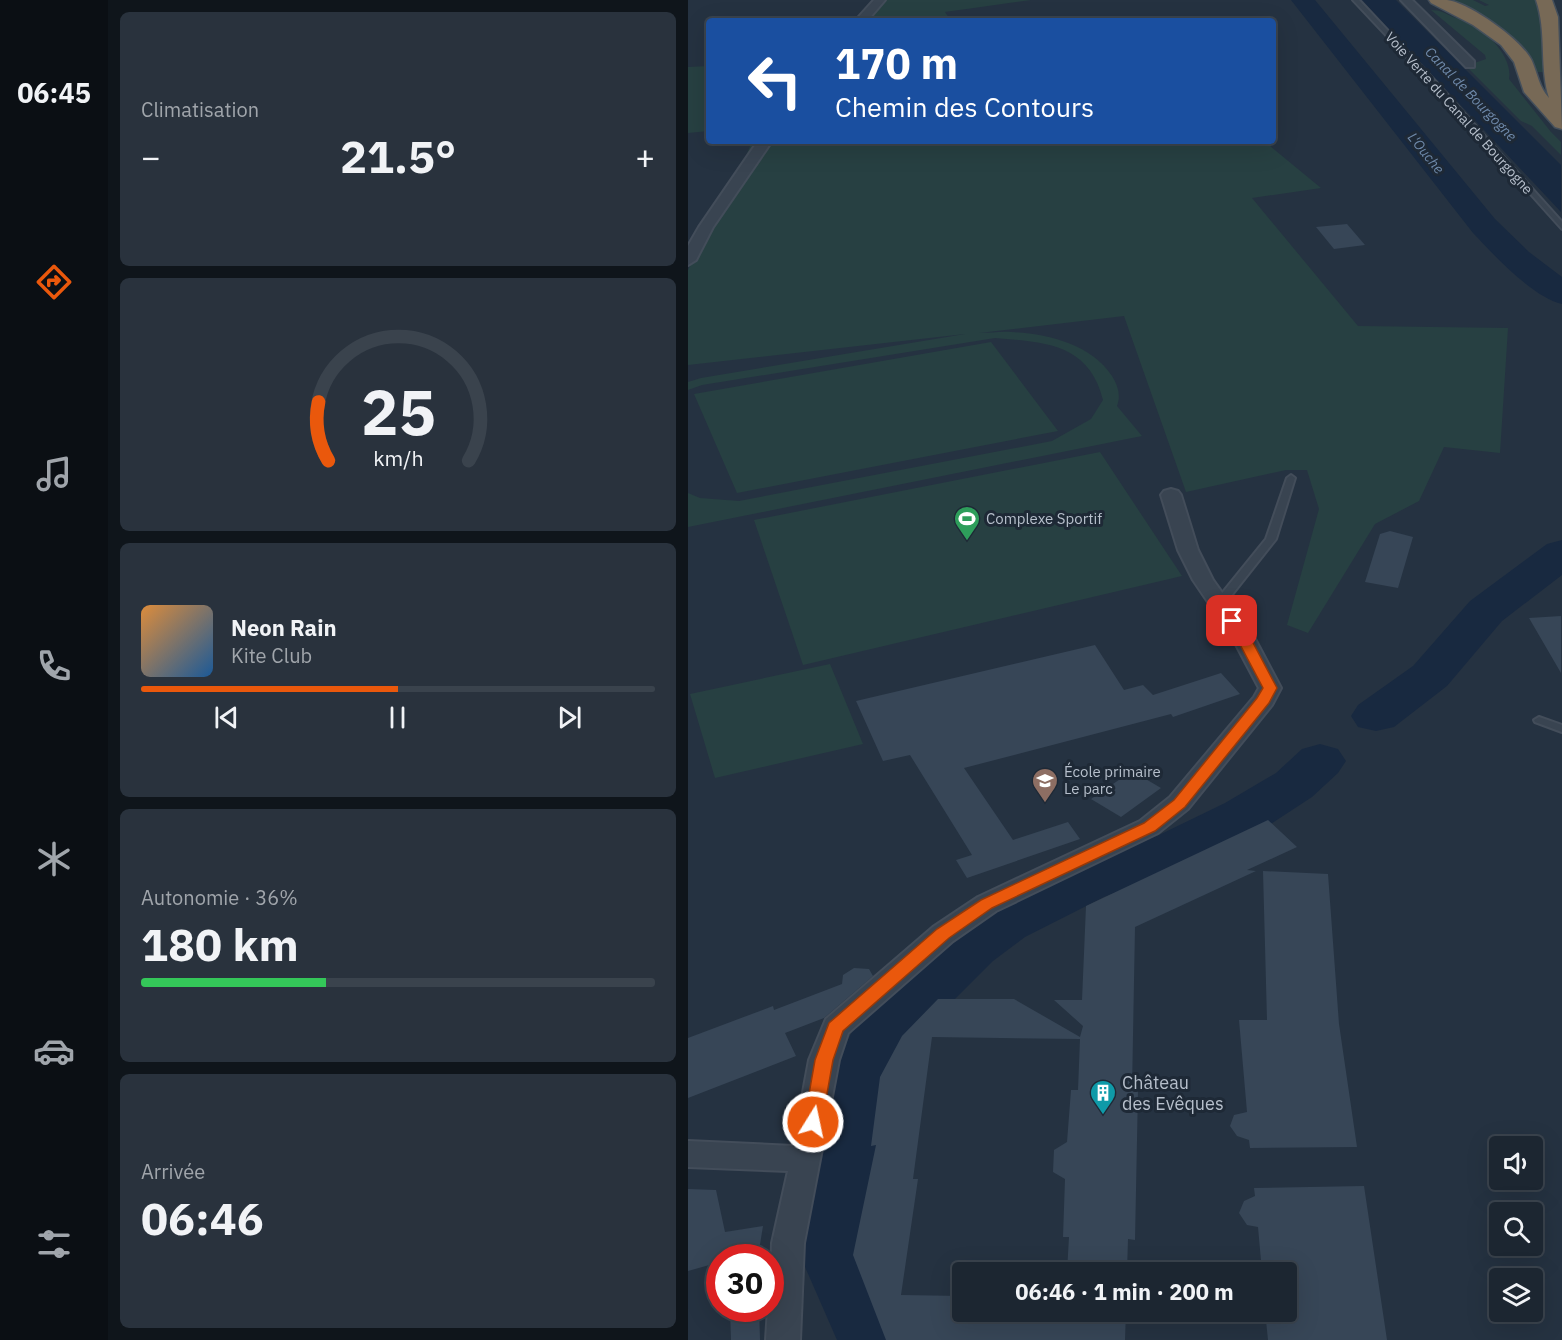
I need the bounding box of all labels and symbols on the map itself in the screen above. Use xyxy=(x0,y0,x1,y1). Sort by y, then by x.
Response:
street label: Voie Verte du Canal de Bourgogne xyxy=(1381,28,1537,198)
water label: Canal de Bourgogne xyxy=(1421,43,1521,145)
water label: L'Ouche xyxy=(1404,129,1448,177)
sports icon: Complexe Sportif xyxy=(952,504,982,542)
place label: Complexe Sportif xyxy=(986,509,1102,528)
pin xyxy=(1206,595,1257,646)
place label: École primaire Le parc xyxy=(1064,762,1161,798)
school or university icon: École primaire Le parc xyxy=(1030,766,1060,804)
place label: Château des Evêques xyxy=(1122,1071,1224,1115)
building icon: Château des Evêques xyxy=(1088,1078,1118,1116)
position arrow xyxy=(781,1090,845,1154)
speed limit sign: 30 xyxy=(706,1244,784,1322)

